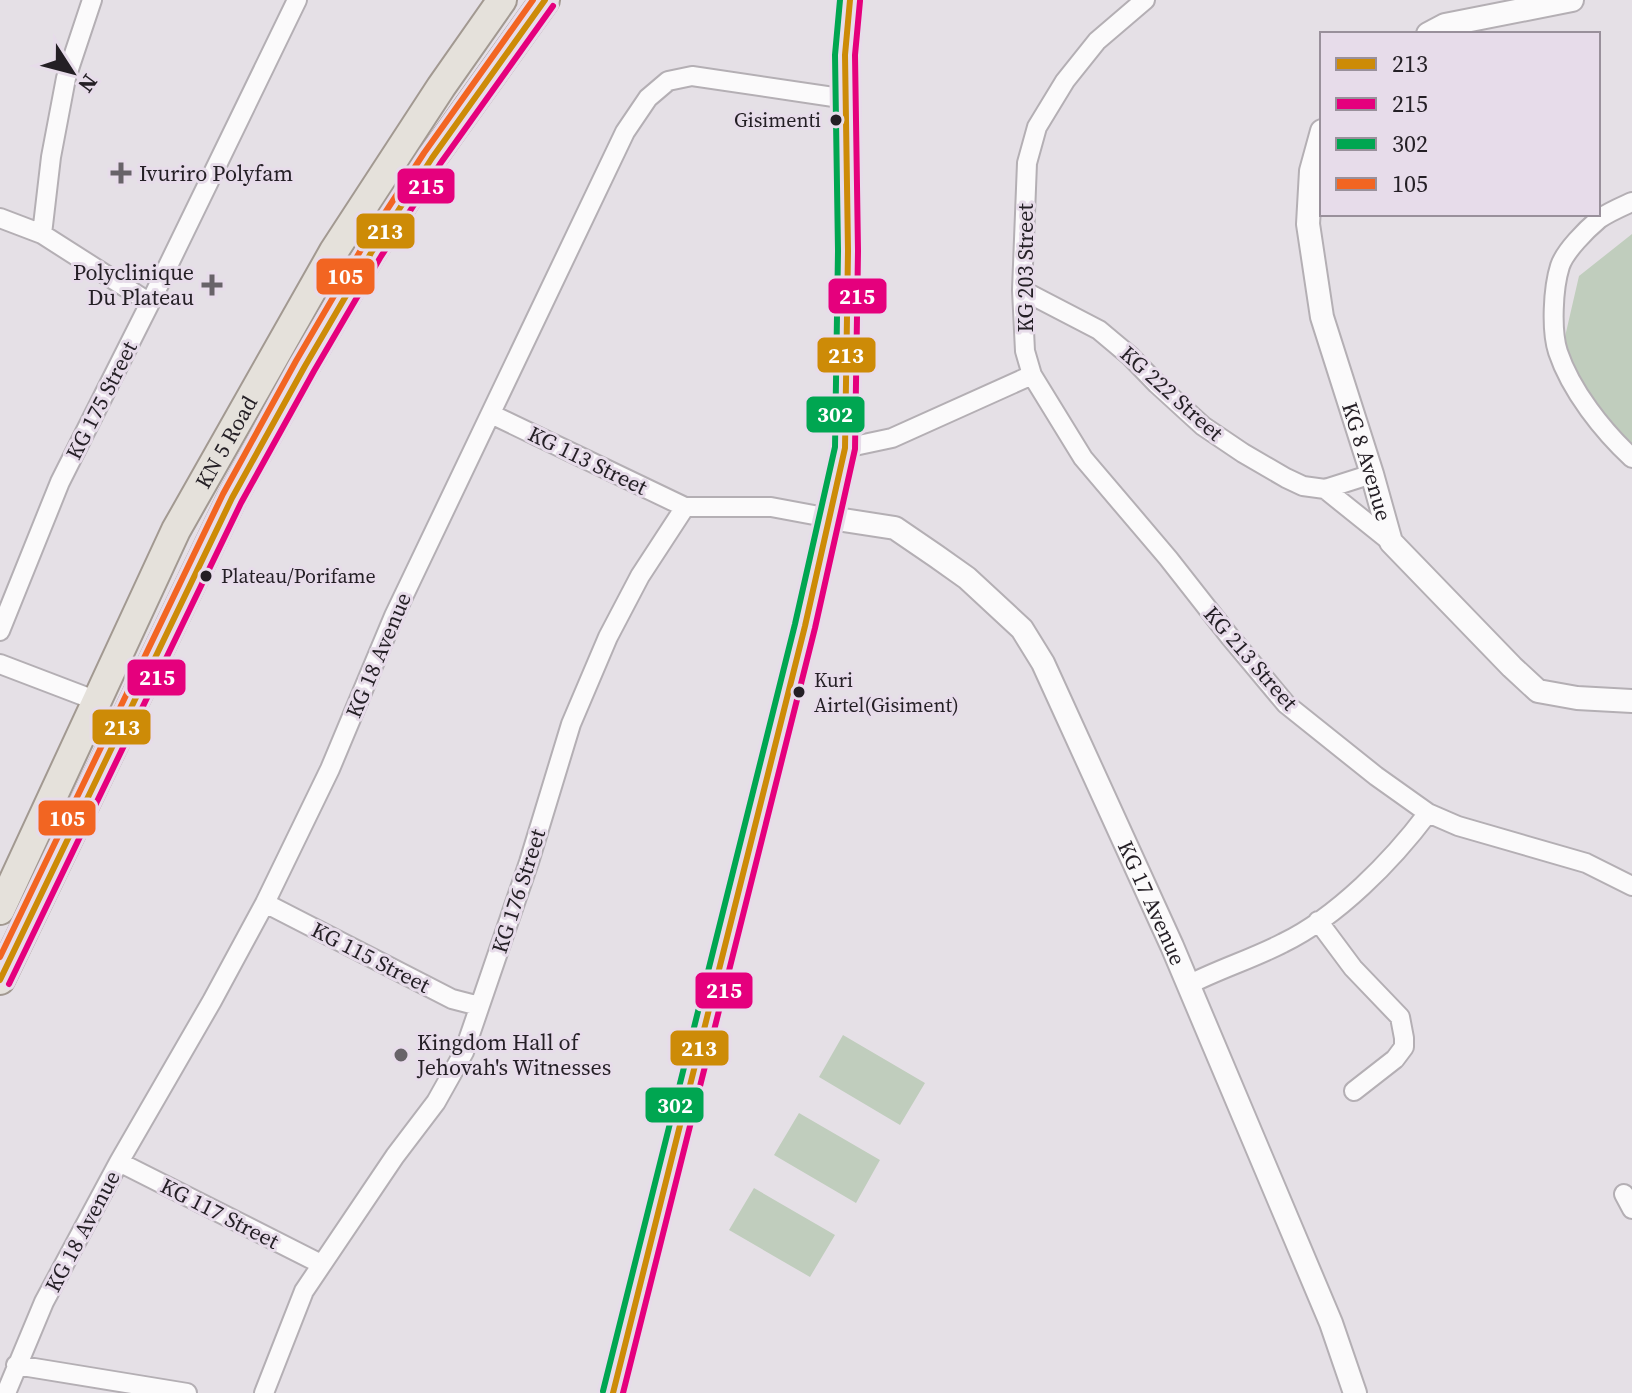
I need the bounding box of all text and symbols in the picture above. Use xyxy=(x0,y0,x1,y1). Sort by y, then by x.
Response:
north arrow xyxy=(32,32,112,112)
legend xyxy=(1320,32,1600,216)
text: 213 xyxy=(1392,47,1428,80)
text: N xyxy=(71,68,105,99)
text: 215 xyxy=(1392,87,1428,120)
place label: Gisimenti xyxy=(734,106,821,134)
marker: Gisimenti xyxy=(828,112,844,128)
text: 302 xyxy=(1392,127,1428,160)
place label: Ivuriro Polyfam xyxy=(139,158,293,188)
marker: Ivuriro Polyfam xyxy=(110,162,132,184)
line badge: 215 xyxy=(396,167,456,205)
text: 105 xyxy=(1392,167,1428,200)
text: 215 xyxy=(408,171,444,201)
street label: KG 203 Street xyxy=(1010,203,1040,333)
line badge: 213 xyxy=(355,212,416,250)
text: 213 xyxy=(367,216,403,246)
place label: Polyclinique Du Plateau xyxy=(73,257,194,312)
line badge: 105 xyxy=(315,257,376,296)
text: 105 xyxy=(327,261,363,291)
marker: Polyclinique Du Plateau xyxy=(201,274,223,296)
line badge: 215 xyxy=(827,277,888,315)
text: 215 xyxy=(839,281,875,311)
street label: KG 175 Street xyxy=(58,335,144,464)
line badge: 213 xyxy=(816,336,877,374)
street label: KG 222 Street xyxy=(1114,339,1231,448)
text: 213 xyxy=(828,340,864,370)
street label: KN 5 Road xyxy=(188,390,264,494)
line badge: 302 xyxy=(805,395,866,434)
street label: KG 8 Avenue xyxy=(1335,398,1399,524)
text: 302 xyxy=(817,399,853,429)
street label: KG 113 Street xyxy=(523,418,653,502)
place label: Plateau/Porifame xyxy=(221,562,376,590)
marker: Plateau/Porifame xyxy=(198,568,214,584)
street label: KG 18 Avenue xyxy=(338,588,418,722)
street label: KG 213 Street xyxy=(1197,599,1305,717)
line badge: 215 xyxy=(126,658,187,697)
text: 215 xyxy=(139,662,175,692)
place label: Kuri Airtel(Gisiment) xyxy=(814,666,959,719)
marker: Kuri Airtel(Gisiment) xyxy=(791,684,807,700)
line badge: 213 xyxy=(91,708,152,746)
text: 213 xyxy=(104,712,140,742)
line badge: 105 xyxy=(37,799,97,837)
text: 105 xyxy=(49,803,85,833)
street label: KG 176 Street xyxy=(484,824,552,957)
street label: KG 17 Avenue xyxy=(1111,836,1193,970)
street label: KG 115 Street xyxy=(307,914,436,1000)
line badge: 215 xyxy=(694,971,754,1010)
text: 215 xyxy=(706,975,742,1005)
place label: Kingdom Hall of Jehovah's Witnesses xyxy=(416,1027,611,1082)
line badge: 213 xyxy=(669,1029,730,1067)
text: 213 xyxy=(681,1033,717,1063)
marker: Kingdom Hall of Jehovah's Witnesses xyxy=(392,1046,410,1064)
line badge: 302 xyxy=(644,1086,705,1124)
text: 302 xyxy=(657,1090,693,1120)
street label: KG 18 Avenue xyxy=(37,1165,127,1297)
street label: KG 117 Street xyxy=(156,1170,285,1256)

